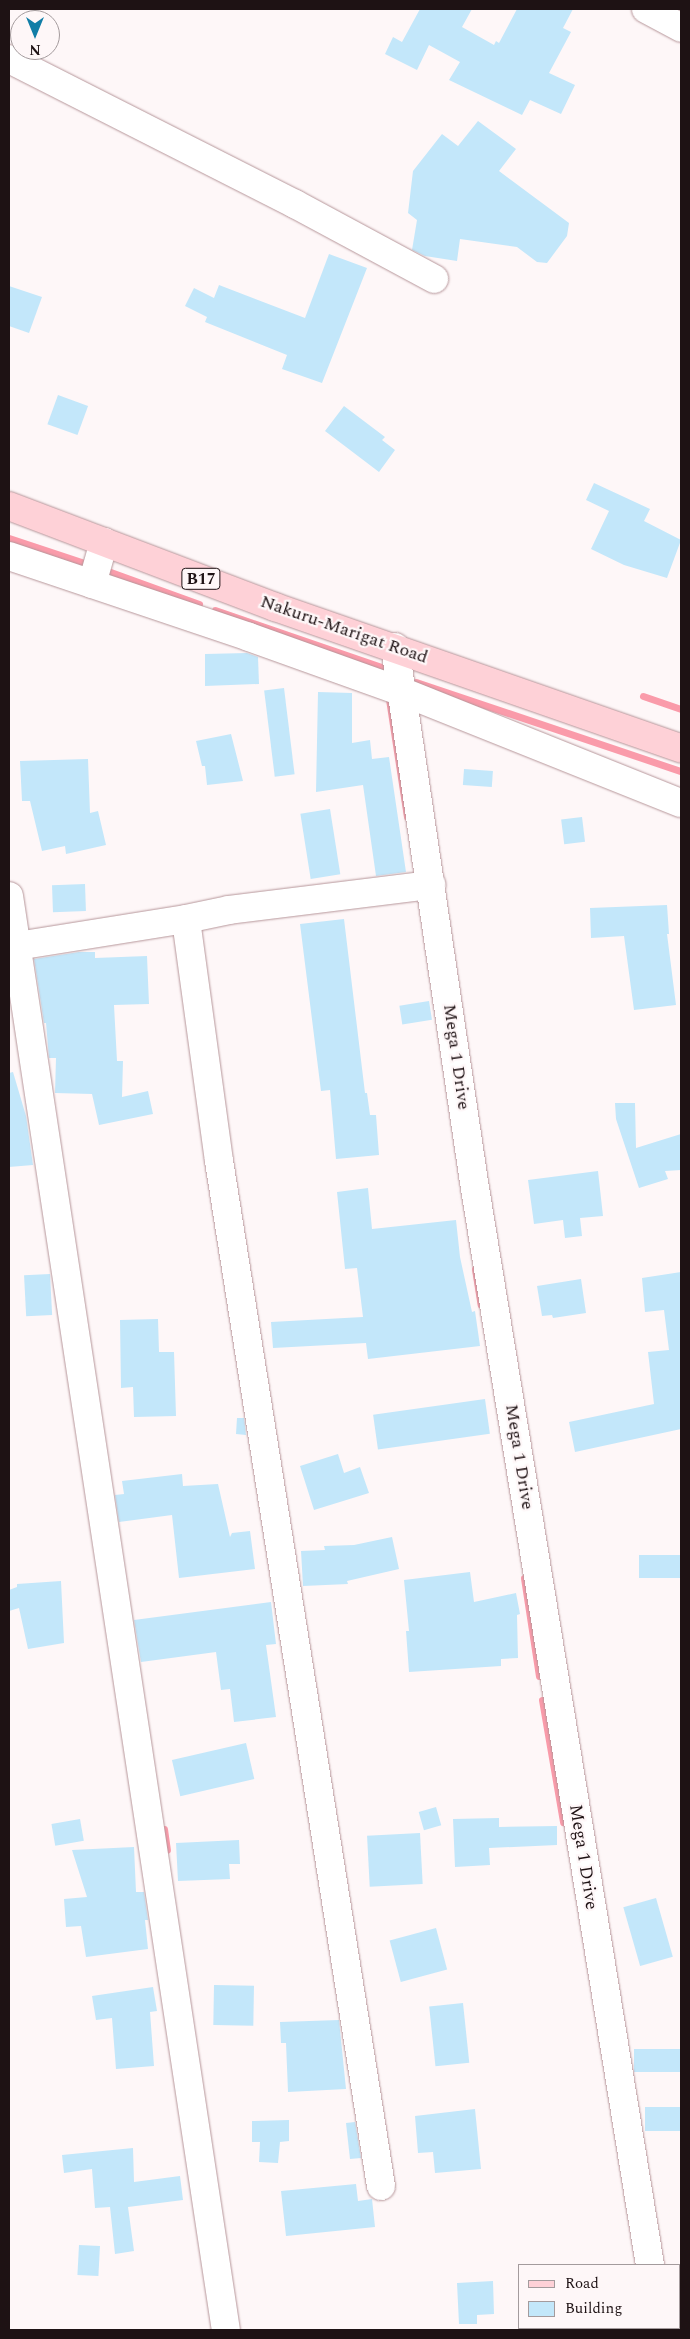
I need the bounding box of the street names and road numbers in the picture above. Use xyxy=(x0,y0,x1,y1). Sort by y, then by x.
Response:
road number: B17 xyxy=(181,566,221,592)
street label: Nakuru-Marigat Road xyxy=(257,591,431,669)
street label: Mega 1 Drive xyxy=(438,1003,474,1111)
street label: Mega 1 Drive xyxy=(500,1403,538,1511)
street label: Mega 1 Drive xyxy=(564,1803,602,1911)

